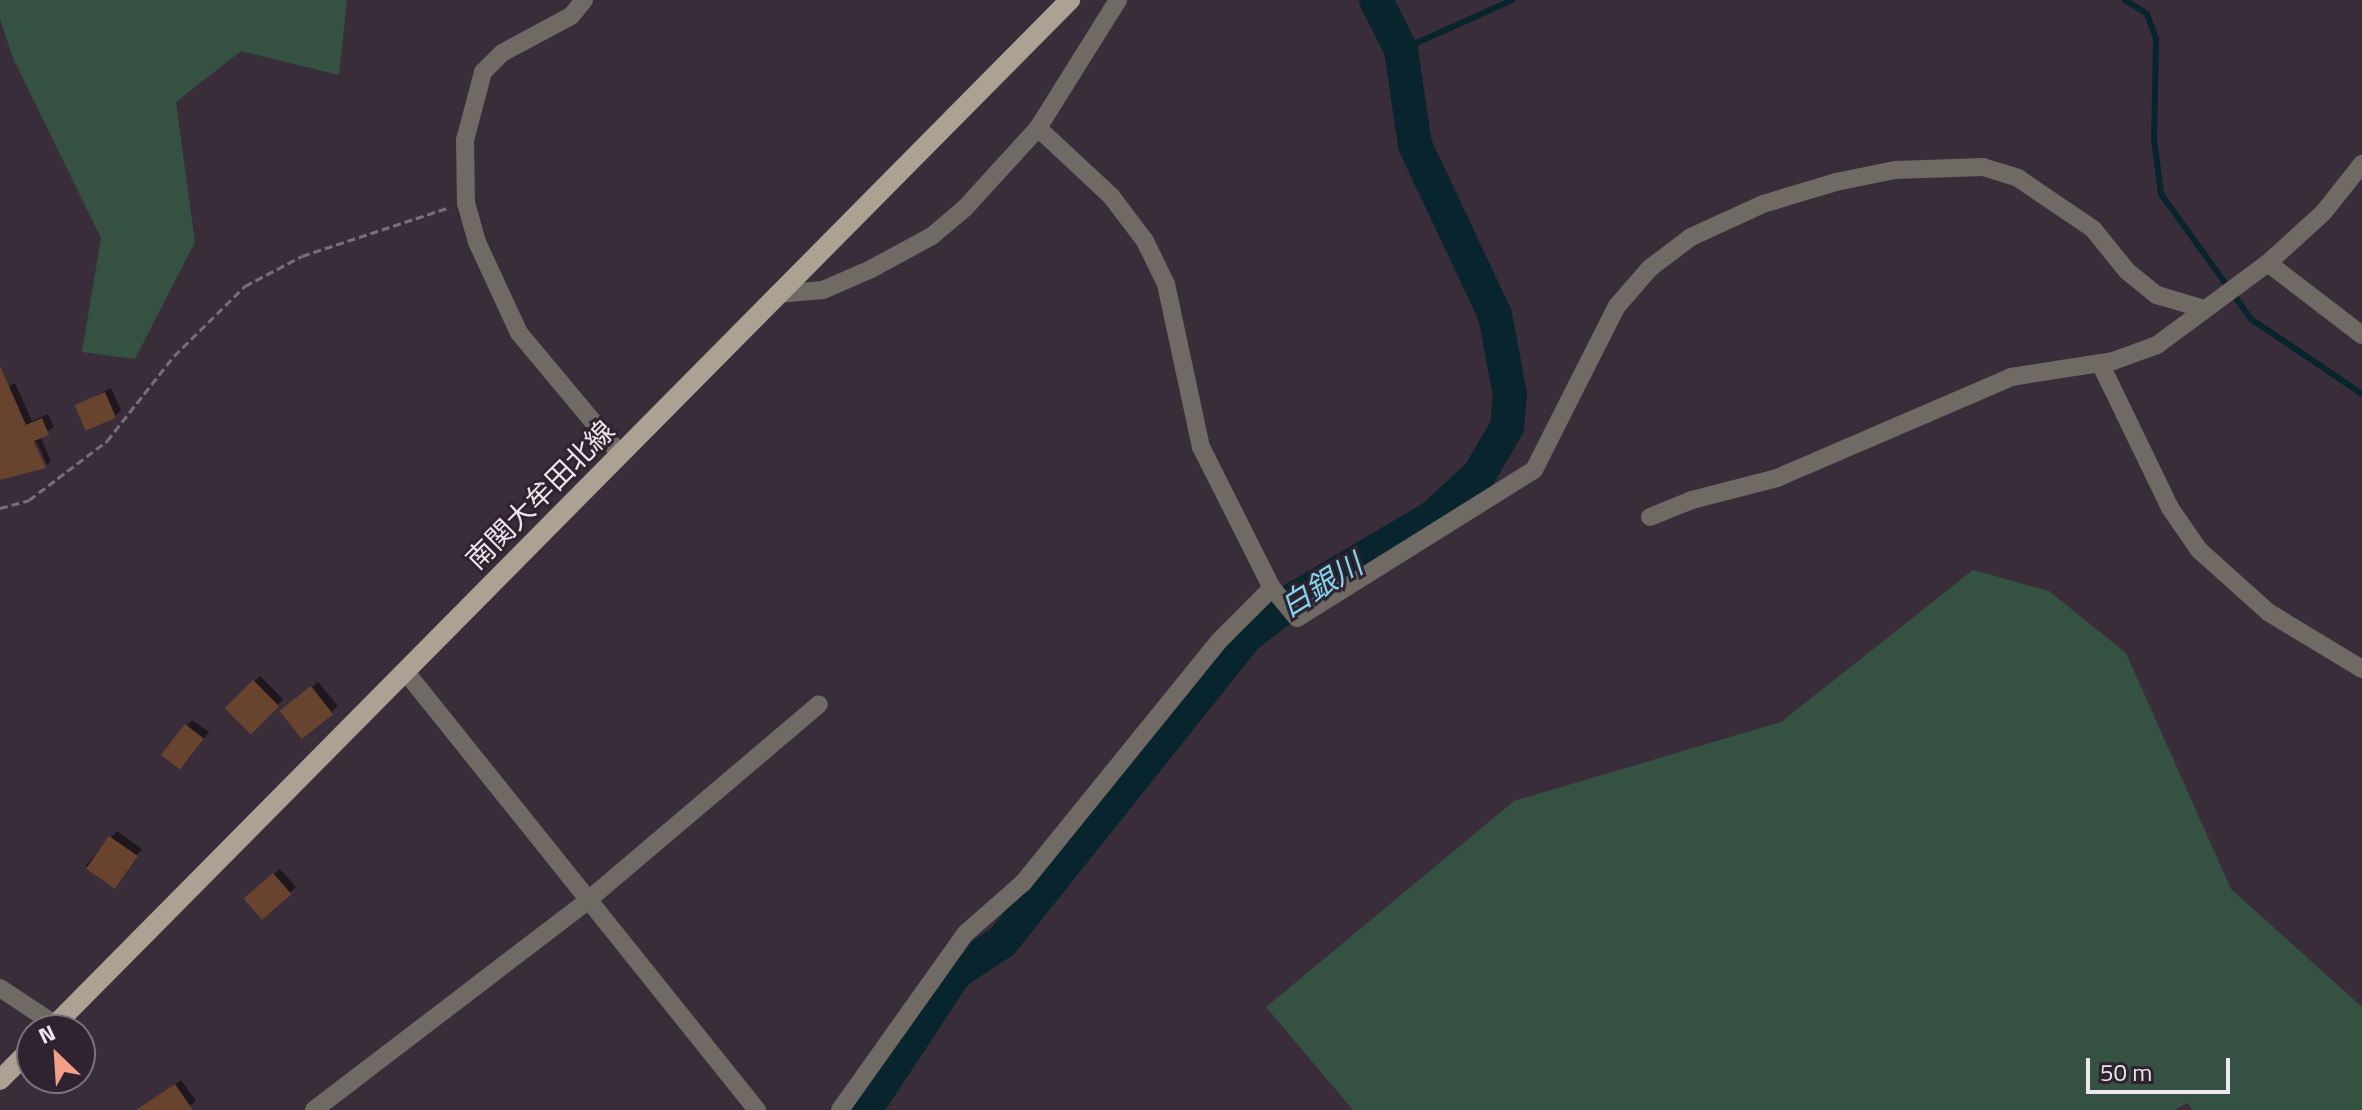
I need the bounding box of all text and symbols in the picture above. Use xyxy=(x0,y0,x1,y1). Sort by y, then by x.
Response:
street label: 南関大牟田北線 xyxy=(459,414,621,576)
water label: 白銀川 xyxy=(1273,546,1369,624)
north arrow xyxy=(16,1014,96,1094)
text: N xyxy=(33,1015,61,1053)
scale bar xyxy=(2090,1042,2234,1092)
text: 50 m xyxy=(2100,1054,2152,1090)

